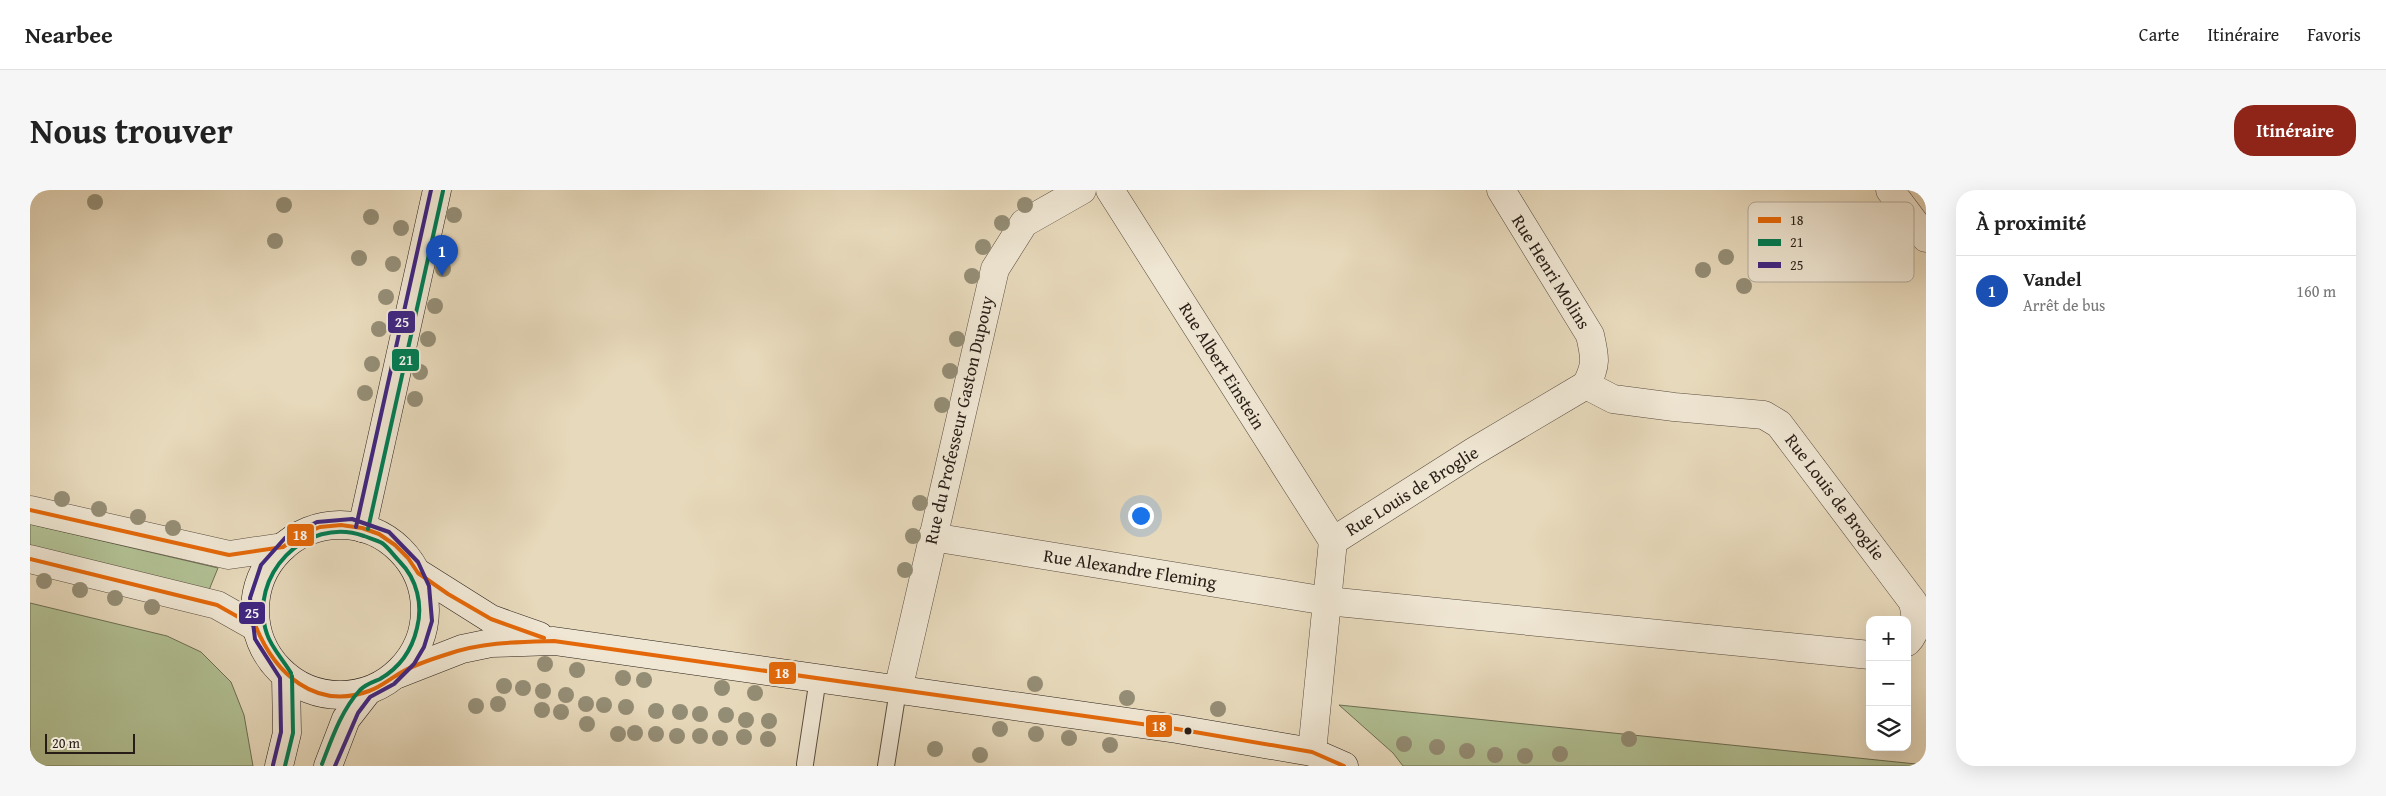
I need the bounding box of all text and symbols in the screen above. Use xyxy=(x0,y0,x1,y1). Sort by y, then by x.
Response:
text: Nearbee xyxy=(25,17,113,52)
text: Carte xyxy=(2139,21,2179,48)
text: Itinéraire xyxy=(2207,21,2279,48)
text: Favoris xyxy=(2307,21,2361,48)
text: Nous trouver xyxy=(30,105,233,156)
button: Itinéraire xyxy=(2234,105,2356,156)
legend xyxy=(1748,202,1914,282)
text: À proximité xyxy=(1976,207,2086,238)
street label: Rue Henri Molins xyxy=(1505,209,1598,334)
text: 18 xyxy=(1790,210,1804,230)
text: 21 xyxy=(1790,232,1803,252)
pin: 1 xyxy=(426,235,458,276)
text: 25 xyxy=(1790,255,1803,275)
text: Vandel xyxy=(2023,265,2082,293)
text: 1 xyxy=(1988,279,1996,303)
text: 160 m xyxy=(2296,279,2336,303)
street label: Rue du Professeur Gaston Dupouy xyxy=(917,293,1000,547)
text: Arrêt de bus xyxy=(2023,293,2105,317)
street label: Rue Albert Einstein xyxy=(1172,297,1272,435)
line badge: 25 xyxy=(387,310,416,334)
text: 25 xyxy=(395,312,409,332)
line badge: 21 xyxy=(391,348,420,372)
text: 21 xyxy=(399,350,413,370)
street label: Rue Louis de Broglie xyxy=(1779,428,1892,566)
street label: Rue Louis de Broglie xyxy=(1340,439,1484,542)
your location xyxy=(1128,503,1154,529)
line badge: 18 xyxy=(286,523,315,547)
text: 18 xyxy=(293,525,307,545)
street label: Rue Alexandre Fleming xyxy=(1042,542,1219,596)
line badge: 25 xyxy=(238,601,266,625)
text: 25 xyxy=(245,603,259,623)
map controls xyxy=(1866,616,1911,751)
button: + xyxy=(1866,616,1911,661)
line badge: 18 xyxy=(768,661,797,685)
button: − xyxy=(1866,661,1911,706)
text: 18 xyxy=(775,663,789,683)
button: layers xyxy=(1866,706,1911,751)
line badge: 18 xyxy=(1145,714,1173,738)
text: 18 xyxy=(1152,716,1166,736)
unlabelled marker xyxy=(1183,726,1193,736)
scale bar xyxy=(45,731,135,754)
text: 20 m xyxy=(52,733,80,753)

